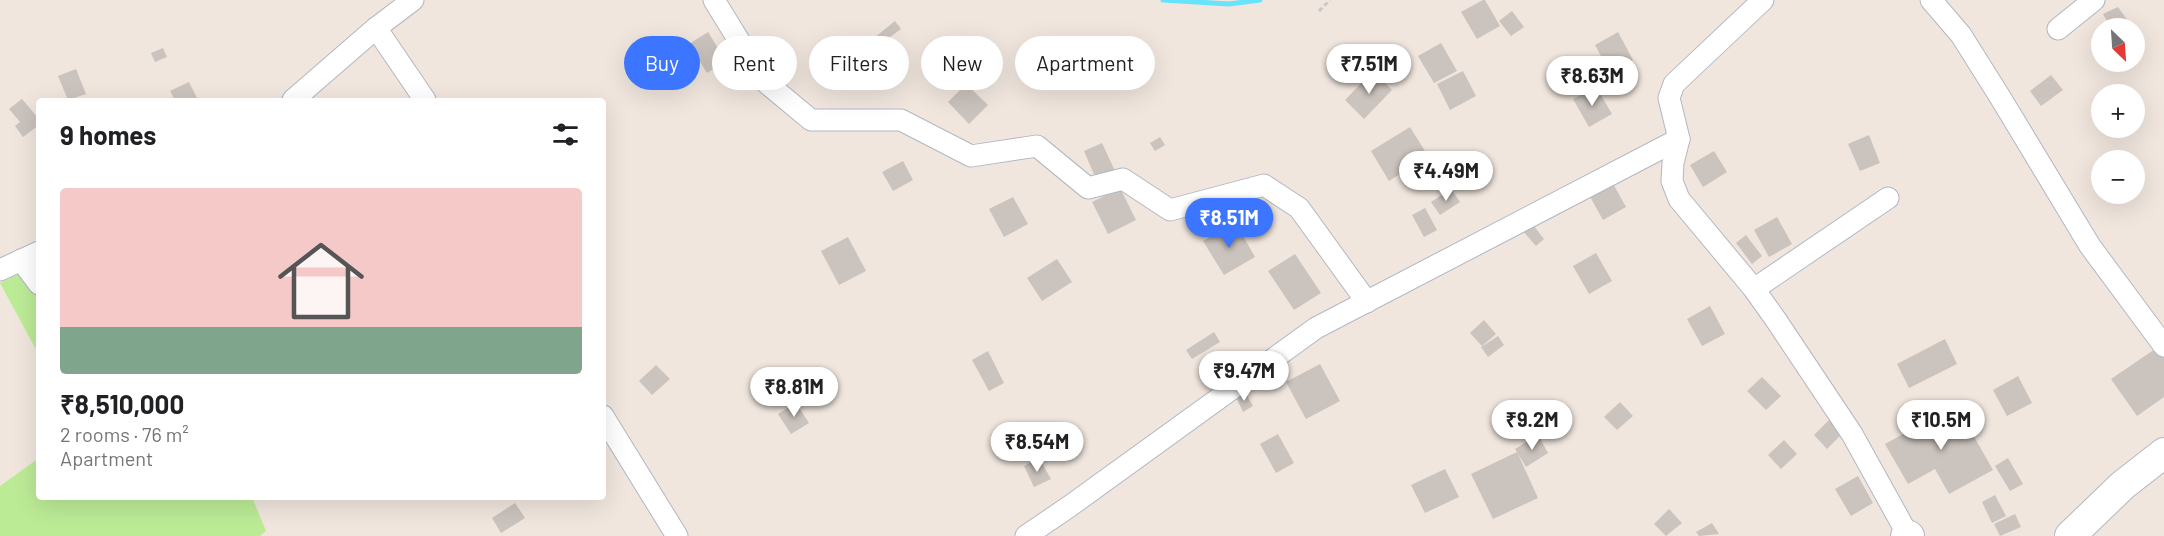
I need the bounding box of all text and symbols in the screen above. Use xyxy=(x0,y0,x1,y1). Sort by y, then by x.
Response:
north arrow xyxy=(2091,18,2145,72)
map controls xyxy=(2091,18,2145,204)
chip: Buy xyxy=(624,36,700,90)
chip: Rent xyxy=(712,36,797,90)
chip: Filters xyxy=(809,36,909,90)
chip: New xyxy=(921,36,1003,90)
chip: Apartment xyxy=(1015,36,1155,90)
pin: ₹7.51M xyxy=(1320,44,1418,95)
text: ₹7.51M xyxy=(1340,51,1398,75)
pin: ₹8.63M xyxy=(1543,56,1641,107)
text: ₹8.63M xyxy=(1560,63,1624,87)
button: + xyxy=(2091,84,2145,138)
icon: filters xyxy=(549,118,582,151)
text: 9 homes xyxy=(60,119,156,150)
button: − xyxy=(2091,150,2145,204)
pin: ₹4.49M xyxy=(1397,151,1495,202)
text: ₹4.49M xyxy=(1413,158,1479,182)
pin: ₹8.51M xyxy=(1180,198,1278,249)
text: ₹8.51M xyxy=(1199,205,1259,229)
icon: home xyxy=(267,227,375,335)
pin: ₹9.47M xyxy=(1195,351,1293,402)
text: ₹9.47M xyxy=(1213,358,1275,382)
pin: ₹8.81M xyxy=(745,367,843,418)
text: ₹8.81M xyxy=(764,374,824,398)
text: ₹8,510,000 xyxy=(60,388,184,419)
pin: ₹9.2M xyxy=(1490,400,1574,451)
pin: ₹10.5M xyxy=(1892,400,1990,451)
text: ₹9.2M xyxy=(1506,407,1558,431)
text: ₹10.5M xyxy=(1911,407,1971,431)
text: 2 rooms · 76 m² xyxy=(60,422,189,446)
pin: ₹8.54M xyxy=(988,422,1086,473)
text: ₹8.54M xyxy=(1005,429,1069,453)
text: Apartment xyxy=(60,446,153,470)

